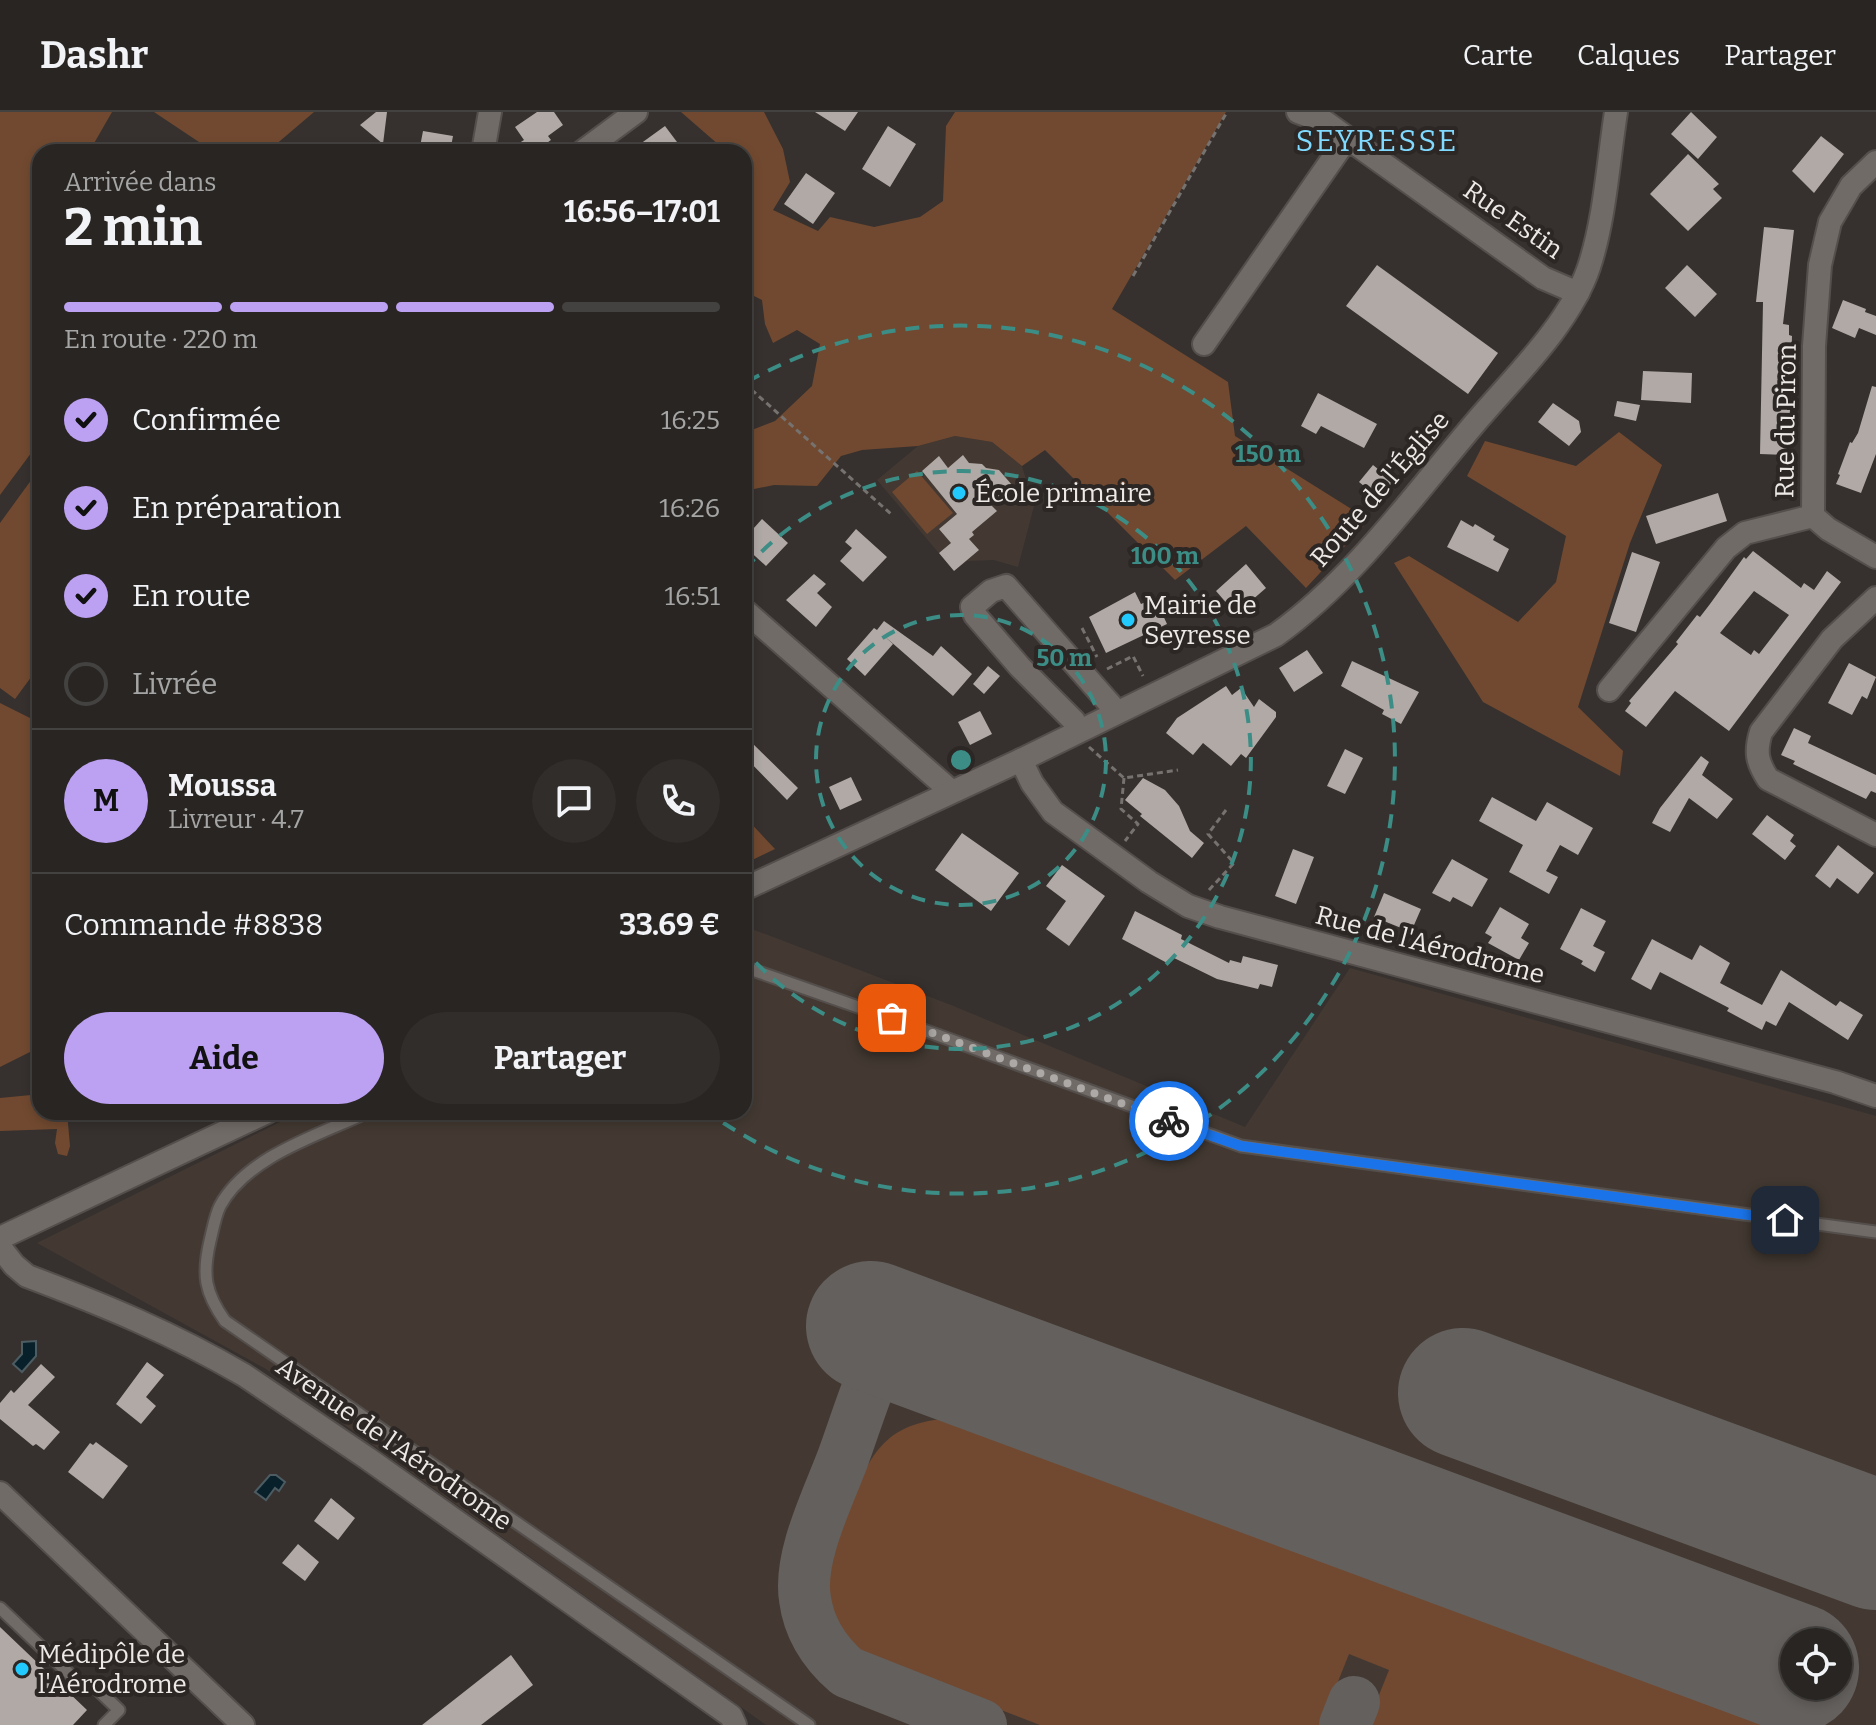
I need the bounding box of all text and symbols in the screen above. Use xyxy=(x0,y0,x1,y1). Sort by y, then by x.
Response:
text: Dashr xyxy=(40,32,148,78)
text: Carte xyxy=(1463,39,1533,72)
text: Calques xyxy=(1577,39,1680,72)
text: Partager xyxy=(1724,39,1836,72)
district label: SEYRESSE xyxy=(1296,123,1458,159)
text: Arrivée dans xyxy=(64,167,217,198)
street label: Rue Estin xyxy=(1457,175,1569,266)
text: 16:56–17:01 xyxy=(564,194,720,230)
text: 2 min xyxy=(64,196,202,259)
text: En route · 220 m xyxy=(64,324,258,355)
street label: Rue du Piron xyxy=(1769,343,1803,498)
icon: check xyxy=(64,398,108,442)
text: Confirmée xyxy=(132,402,281,438)
text: 16:25 xyxy=(661,405,720,436)
street label: Route de l'Église xyxy=(1304,405,1456,573)
text: 150 m xyxy=(1235,440,1301,468)
place label: École primaire xyxy=(975,478,1152,509)
marker: École primaire xyxy=(950,484,968,502)
icon: check xyxy=(64,486,108,530)
text: En préparation xyxy=(132,490,341,526)
text: 16:26 xyxy=(659,493,720,524)
text: 100 m xyxy=(1131,542,1199,570)
icon: check xyxy=(64,574,108,618)
text: En route xyxy=(132,578,251,614)
text: 16:51 xyxy=(665,581,720,612)
place label: Mairie de Seyresse xyxy=(1144,590,1257,651)
marker: Mairie de Seyresse xyxy=(1119,611,1137,629)
text: 50 m xyxy=(1036,644,1092,672)
text: Livrée xyxy=(132,666,218,702)
centre of rings xyxy=(947,746,975,774)
button: chat xyxy=(532,759,616,843)
button: phone xyxy=(636,759,720,843)
text: Moussa xyxy=(168,768,277,804)
text: M xyxy=(93,783,119,819)
text: Livreur · 4.7 xyxy=(168,804,304,835)
street label: Rue de l'Aérodrome xyxy=(1312,900,1548,990)
text: Commande #8838 xyxy=(64,907,323,943)
text: 33.69 € xyxy=(619,907,720,943)
pin xyxy=(858,984,926,1052)
icon: bag xyxy=(870,996,914,1040)
button: Aide xyxy=(64,1012,384,1104)
button: Partager xyxy=(400,1012,720,1104)
courier xyxy=(1129,1081,1209,1161)
icon: bike xyxy=(1147,1099,1191,1143)
pin xyxy=(1751,1186,1819,1254)
icon: home xyxy=(1763,1198,1807,1242)
street label: Avenue de l'Aérodrome xyxy=(270,1351,518,1537)
map controls xyxy=(1780,1628,1852,1700)
button: locate xyxy=(1780,1628,1852,1700)
place label: Médipôle de l'Aérodrome xyxy=(38,1639,187,1700)
marker: Médipôle de l'Aérodrome xyxy=(13,1660,31,1678)

